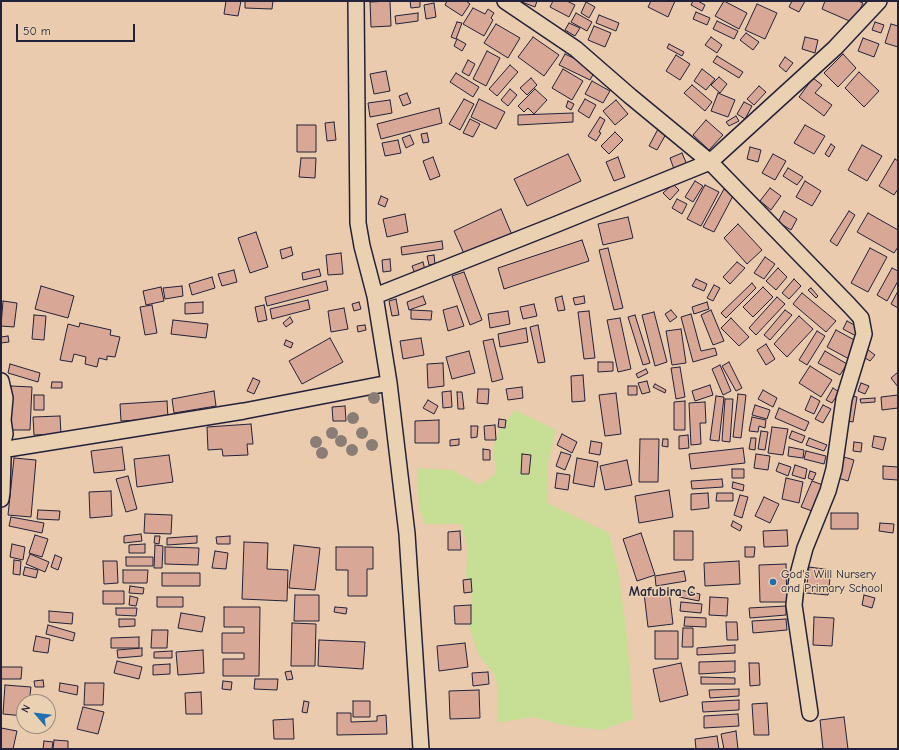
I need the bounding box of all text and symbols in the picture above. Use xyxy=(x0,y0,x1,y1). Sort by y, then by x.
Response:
scale bar xyxy=(18,16,137,42)
text: 50 m xyxy=(23,24,51,38)
place label: God's Will Nursery and Primary School xyxy=(781,568,883,596)
marker: God's Will Nursery and Primary School xyxy=(768,577,778,587)
district label: Mafubira C xyxy=(629,584,695,600)
north arrow xyxy=(16,694,56,734)
text: N xyxy=(18,702,33,715)

